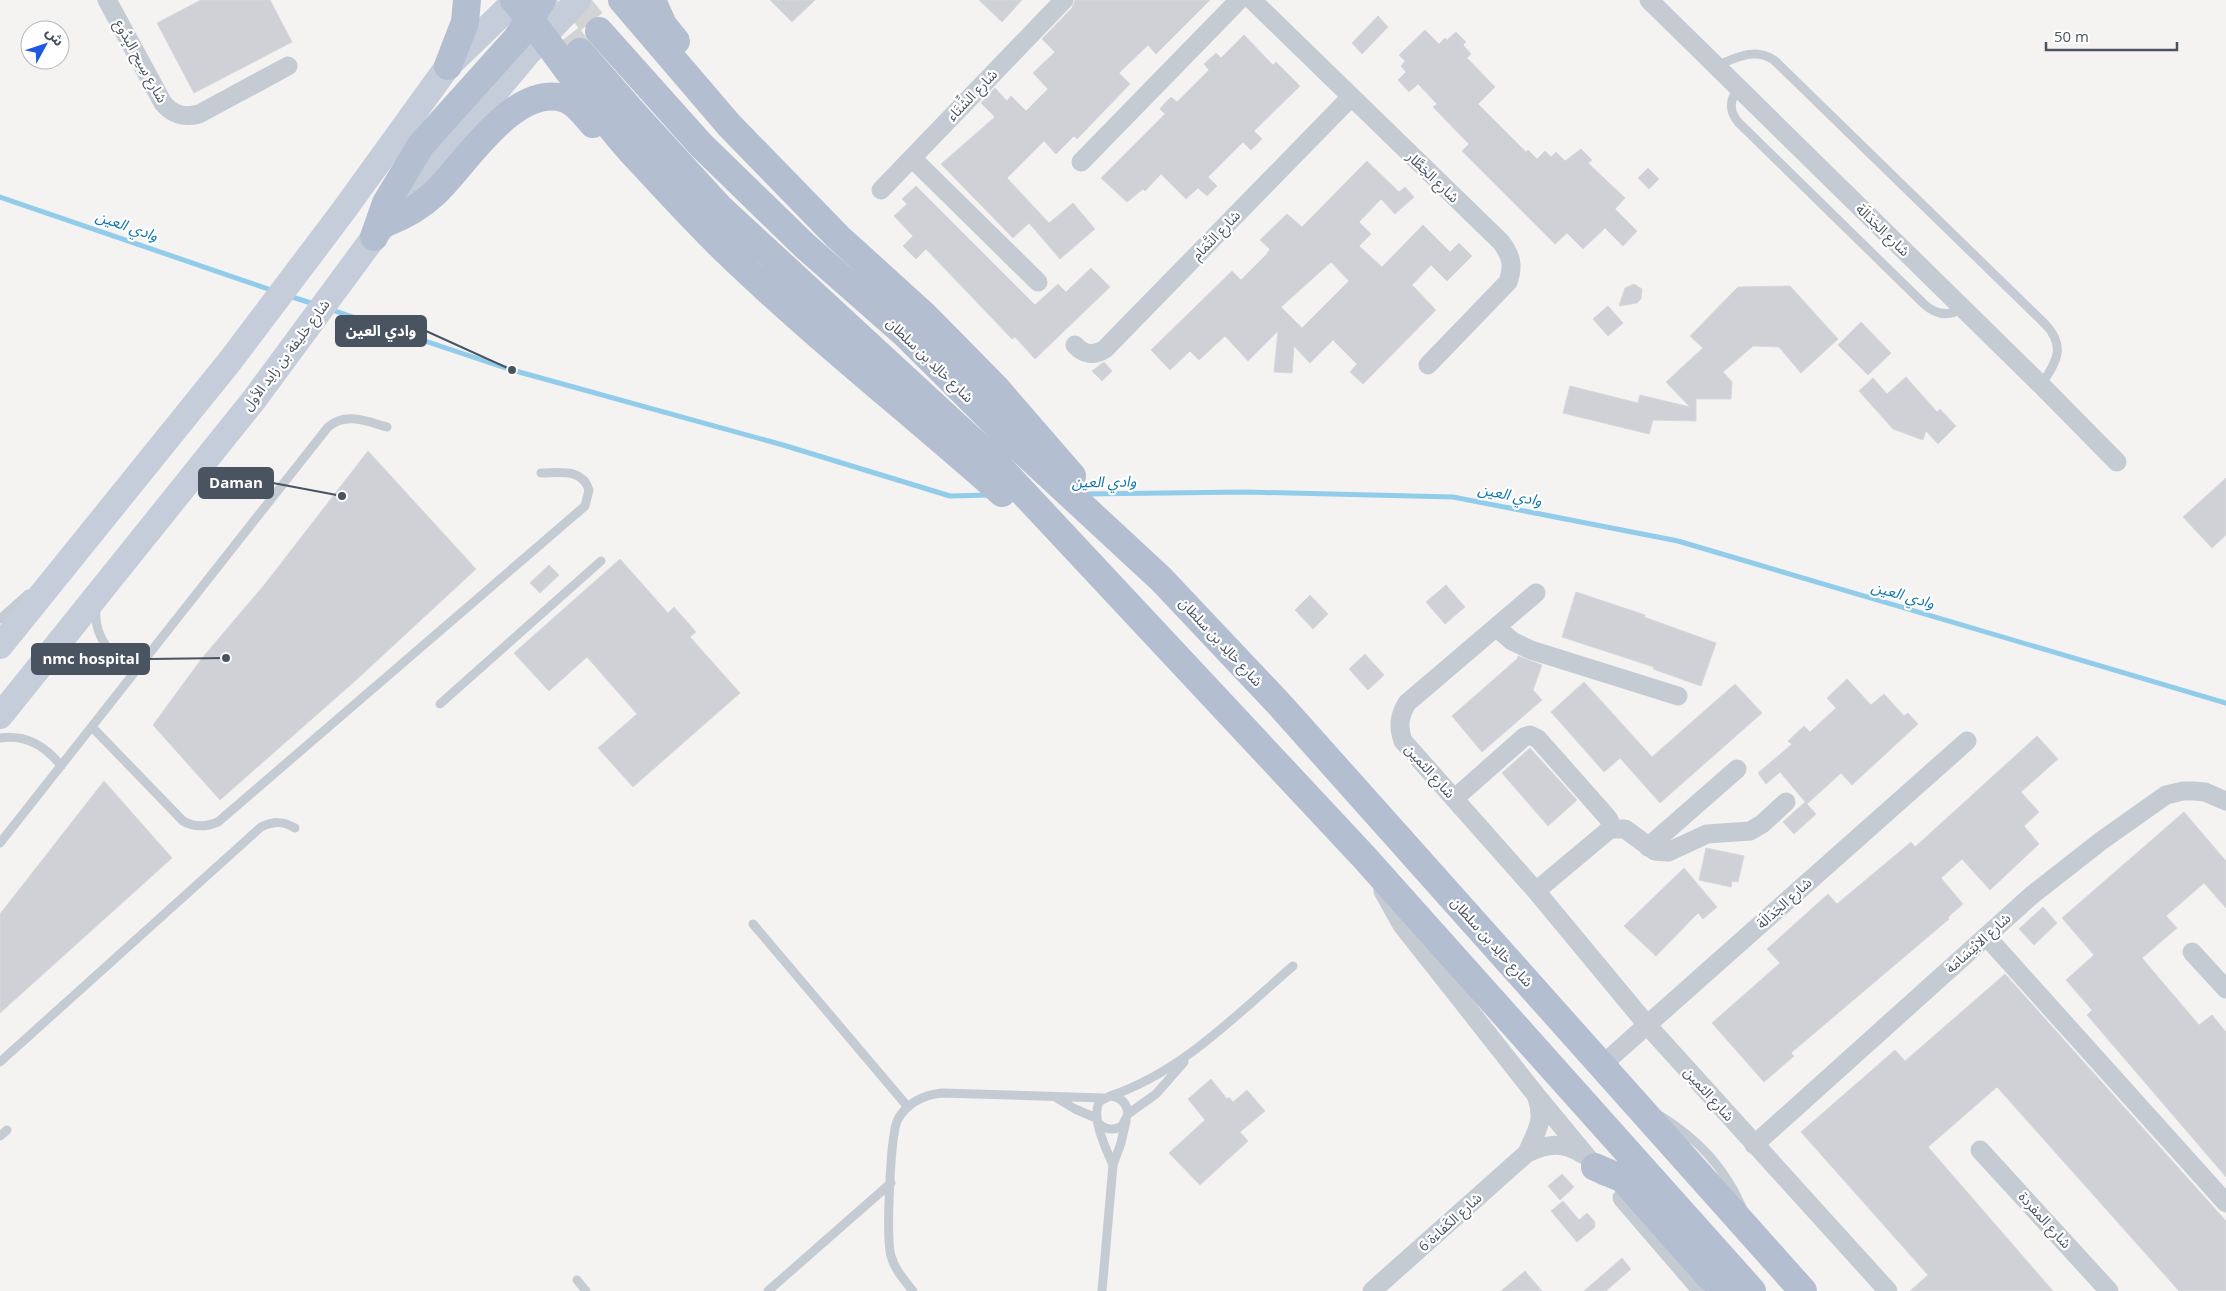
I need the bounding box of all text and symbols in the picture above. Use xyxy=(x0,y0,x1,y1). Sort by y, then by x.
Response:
street label: شارع سِيح البِدُوع xyxy=(109,16,172,107)
north arrow xyxy=(20,20,70,70)
scale bar xyxy=(2046,20,2177,52)
text: ش xyxy=(42,23,69,50)
text: 50 m xyxy=(2054,26,2089,46)
street label: شارع الشِّتَاء xyxy=(942,64,1002,126)
street label: شارع الخِطَّار xyxy=(1401,146,1464,208)
street label: شارع الجَدَالَة xyxy=(1851,199,1914,262)
water label: وادي العين xyxy=(93,205,161,247)
street label: شارع التَّمَام xyxy=(1187,206,1245,265)
street label: شارع خليفة بن زايد الأول xyxy=(238,295,335,415)
street label: شارع خالِد بن سلطان xyxy=(881,313,978,408)
callout: وادي العين xyxy=(336,316,426,346)
text: وادي العين xyxy=(346,320,416,342)
callout: Daman xyxy=(199,468,273,498)
water label: وادي العين xyxy=(1072,470,1137,494)
text: Daman xyxy=(209,472,263,492)
water label: وادي العين xyxy=(1476,478,1544,512)
water label: وادي العين xyxy=(1869,576,1937,615)
street label: شارع خالِد بن سلطان xyxy=(1174,593,1267,691)
callout: nmc hospital xyxy=(32,644,149,674)
text: nmc hospital xyxy=(42,648,140,668)
street label: شارع الثمين xyxy=(1400,740,1460,803)
street label: شارع الجَدَالَة xyxy=(1752,873,1817,934)
street label: شارع خالِد بن سلطان xyxy=(1446,893,1538,992)
street label: شارع الابْتِسَامَة xyxy=(1941,908,2016,978)
street label: شارع الثمين xyxy=(1679,1063,1739,1126)
street label: شارع المفردة xyxy=(2013,1187,2076,1254)
street label: شارع الكَفاءة 6 xyxy=(1414,1188,1487,1257)

